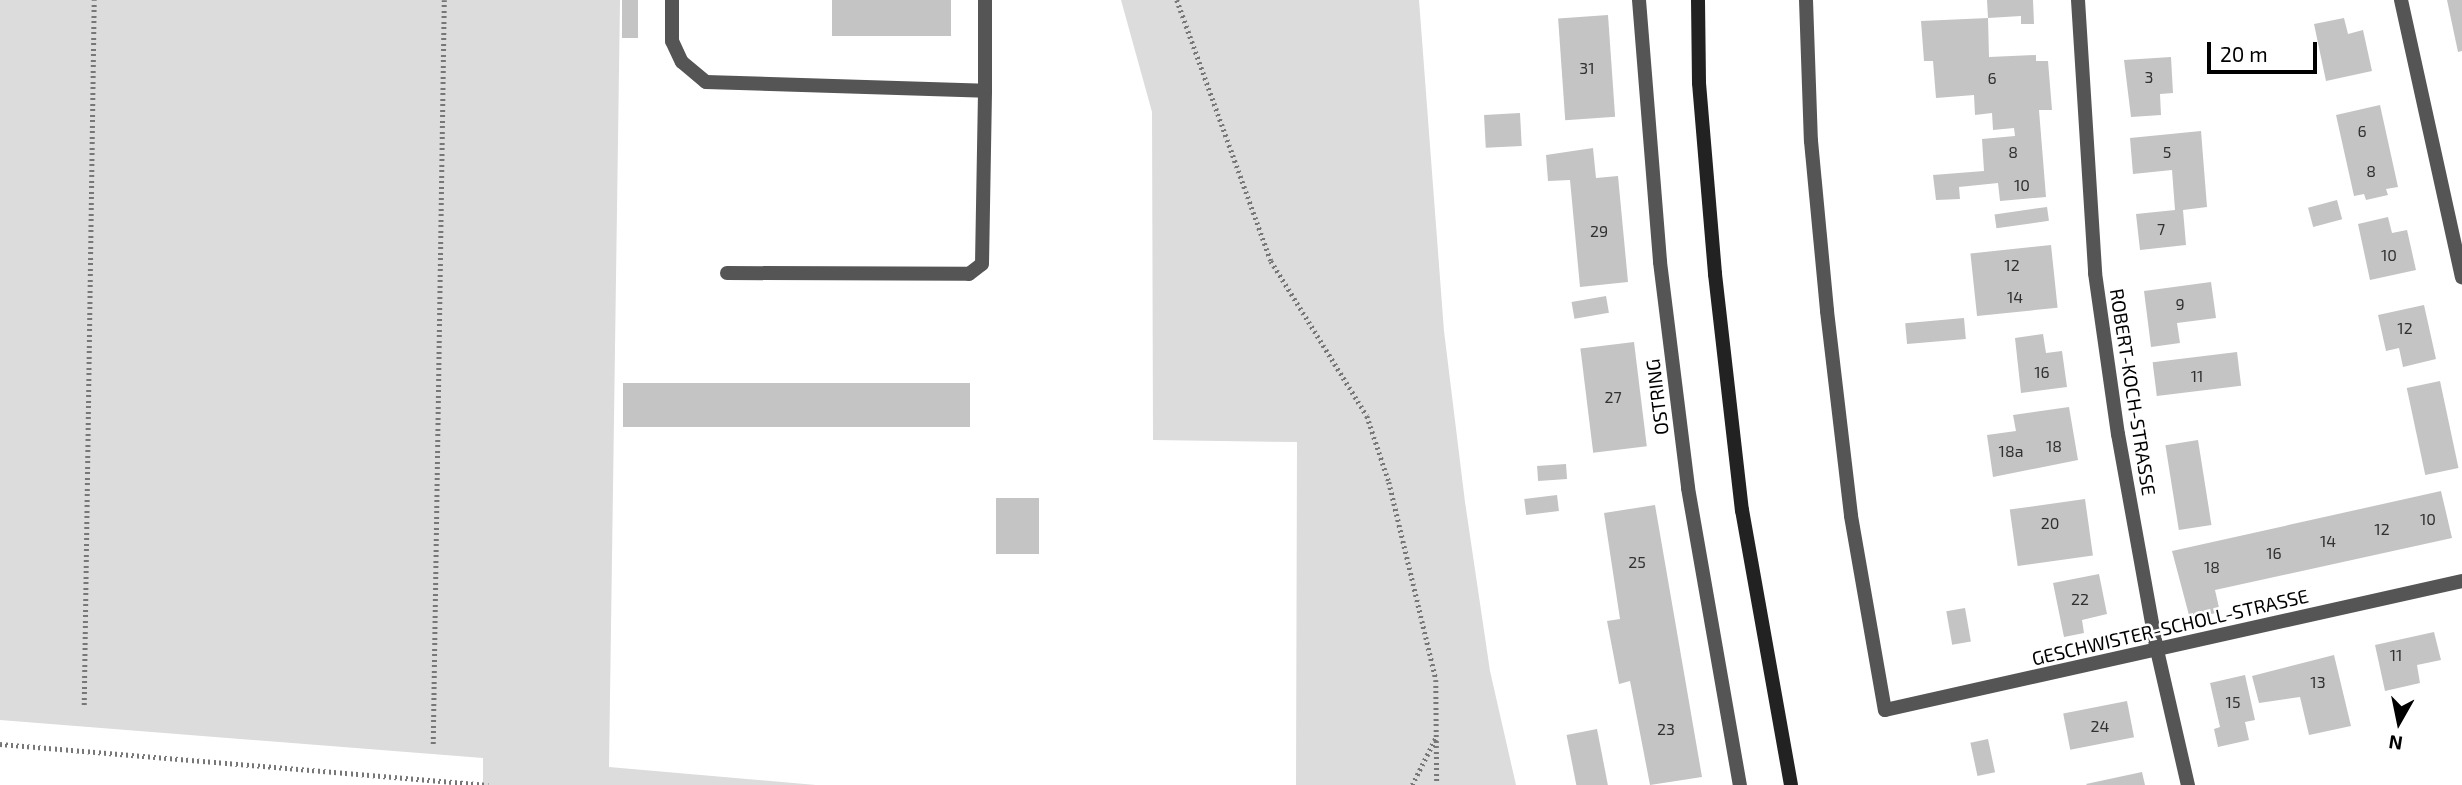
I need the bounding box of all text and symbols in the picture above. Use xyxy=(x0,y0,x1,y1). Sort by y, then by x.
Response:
scale bar xyxy=(2210,28,2320,72)
text: 20 m xyxy=(2220,41,2268,66)
house number: 31 xyxy=(1579,58,1595,78)
house number: 3 xyxy=(2145,67,2153,87)
house number: 6 xyxy=(1987,68,1997,88)
house number: 6 xyxy=(2357,121,2367,141)
house number: 8 xyxy=(2008,142,2018,162)
house number: 5 xyxy=(2163,142,2171,162)
house number: 8 xyxy=(2366,161,2376,181)
house number: 10 xyxy=(2014,175,2030,195)
house number: 7 xyxy=(2157,219,2165,239)
house number: 29 xyxy=(1590,221,1608,241)
house number: 10 xyxy=(2381,245,2397,265)
house number: 12 xyxy=(2004,255,2020,275)
house number: 14 xyxy=(2007,287,2023,307)
street label: ROBERT-KOCH-STRASSE xyxy=(2105,287,2161,497)
house number: 9 xyxy=(2175,294,2185,314)
house number: 12 xyxy=(2397,318,2413,338)
street label: OSTRING xyxy=(1641,358,1673,436)
house number: 16 xyxy=(2034,362,2050,382)
house number: 11 xyxy=(2191,366,2203,386)
house number: 27 xyxy=(1604,387,1622,407)
house number: 18 xyxy=(2046,436,2062,456)
house number: 18a xyxy=(1999,441,2023,461)
house number: 10 xyxy=(2420,509,2436,529)
house number: 20 xyxy=(2041,513,2059,533)
house number: 12 xyxy=(2374,519,2390,539)
house number: 14 xyxy=(2320,531,2336,551)
house number: 16 xyxy=(2266,543,2282,563)
house number: 25 xyxy=(1628,552,1646,572)
house number: 18 xyxy=(2204,557,2220,577)
street label: GESCHWISTER-SCHOLL-STRASSE xyxy=(2030,584,2310,670)
house number: 22 xyxy=(2071,589,2089,609)
house number: 11 xyxy=(2390,645,2402,665)
house number: 13 xyxy=(2310,672,2326,692)
north arrow xyxy=(2364,687,2434,757)
house number: 15 xyxy=(2226,692,2240,712)
house number: 24 xyxy=(2091,716,2109,736)
house number: 23 xyxy=(1657,719,1675,739)
text: N xyxy=(2387,731,2404,756)

